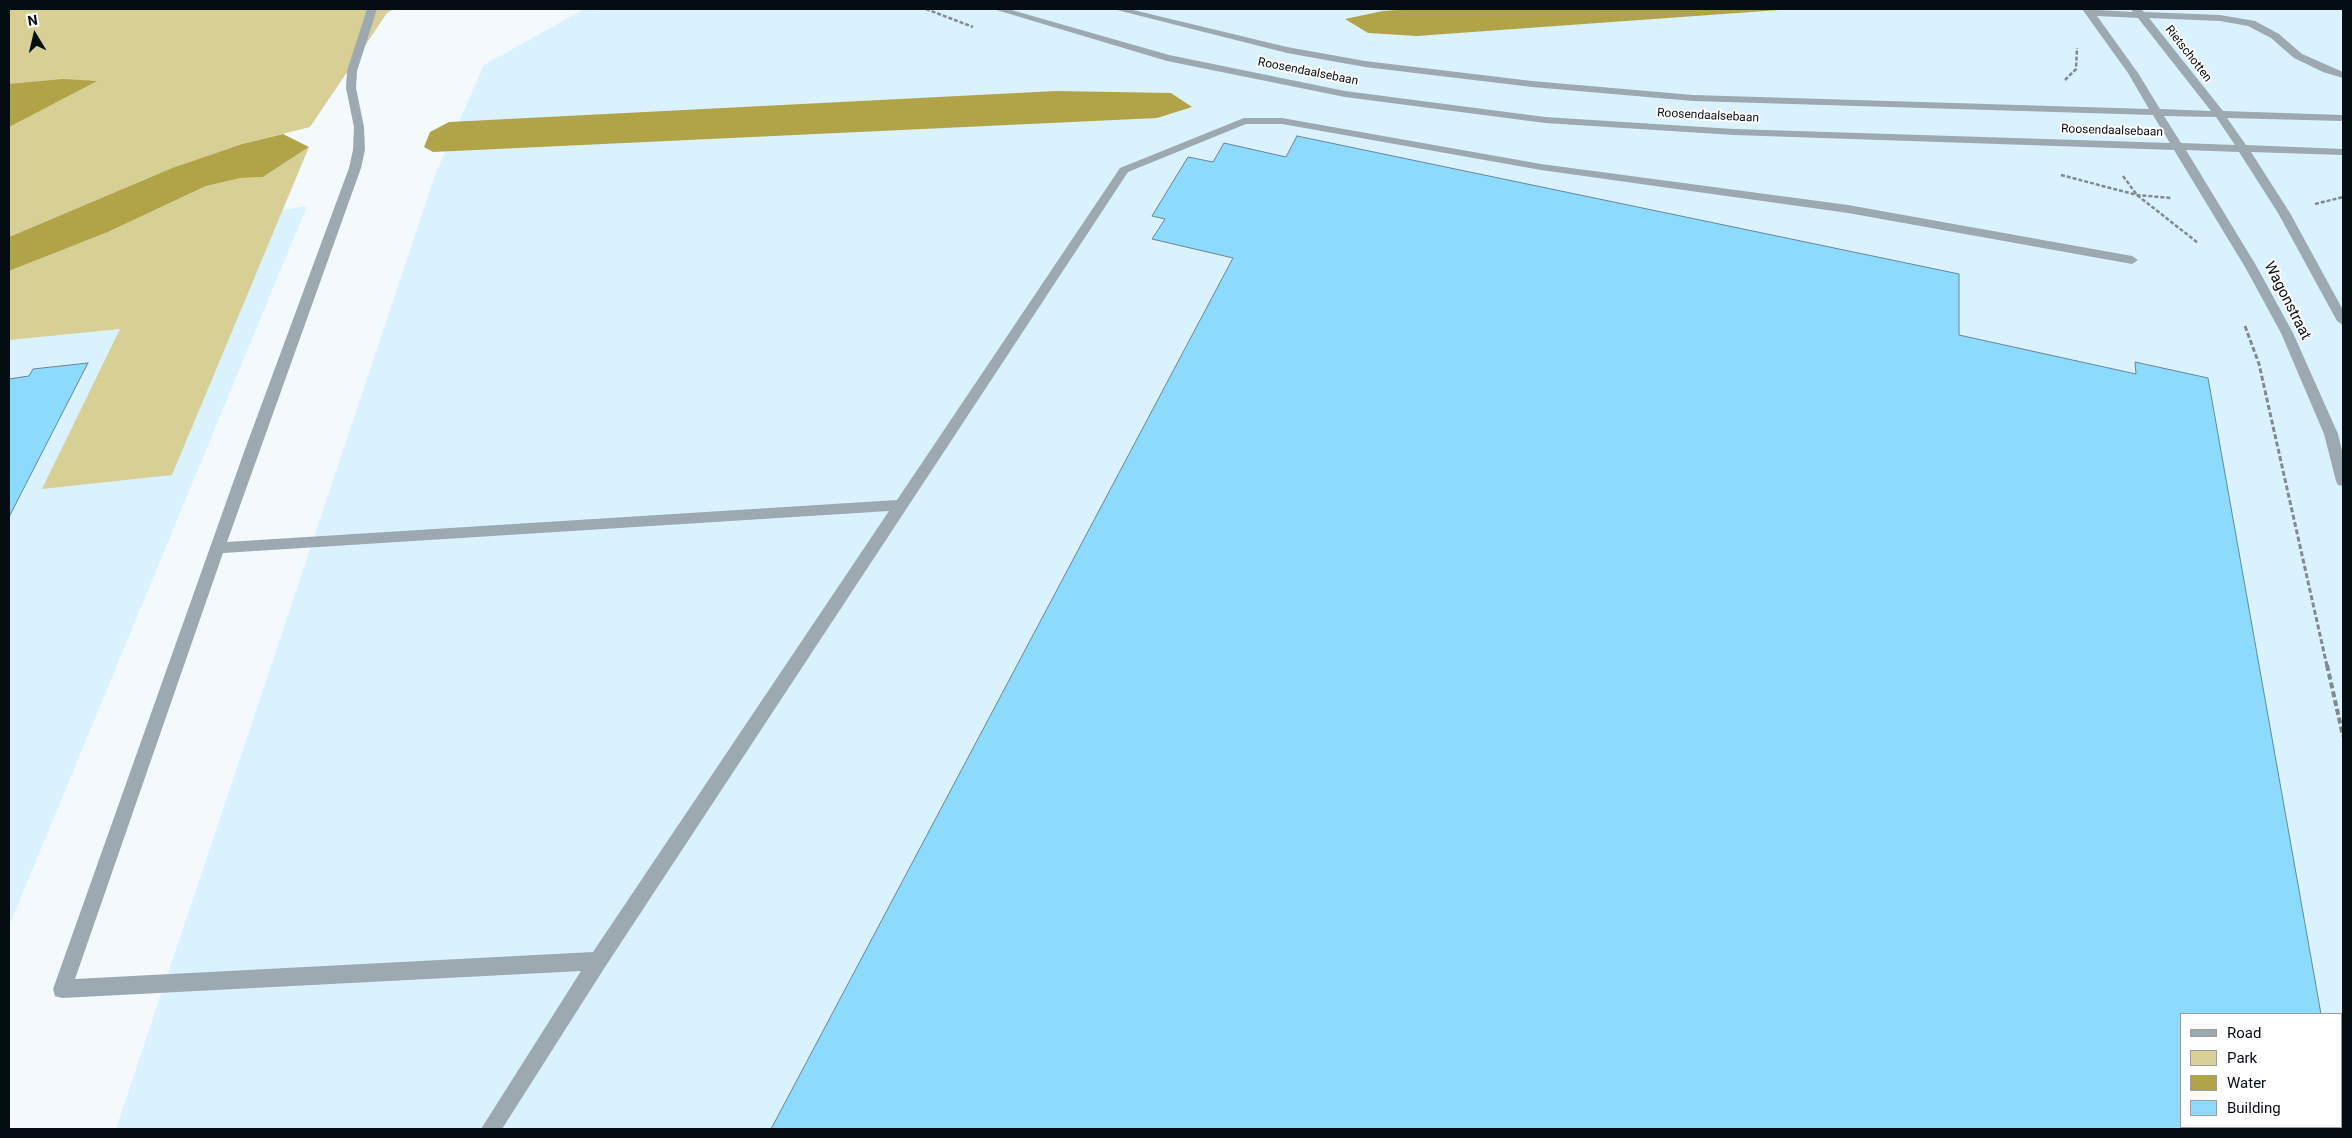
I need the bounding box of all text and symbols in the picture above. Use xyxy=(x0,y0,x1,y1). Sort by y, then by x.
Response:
north arrow xyxy=(10,10,60,60)
text: N xyxy=(27,12,39,29)
street label: Rietschotten xyxy=(2162,23,2214,85)
street label: Roosendaalsebaan xyxy=(1257,55,1359,89)
street label: Roosendaalsebaan xyxy=(1657,106,1759,126)
street label: Roosendaalsebaan xyxy=(2061,122,2163,140)
street label: Wagonstraat xyxy=(2260,259,2314,343)
legend xyxy=(2180,1013,2342,1128)
text: Road xyxy=(2227,1024,2261,1042)
text: Park xyxy=(2227,1049,2257,1067)
text: Water xyxy=(2227,1074,2266,1092)
text: Building xyxy=(2227,1099,2281,1117)

